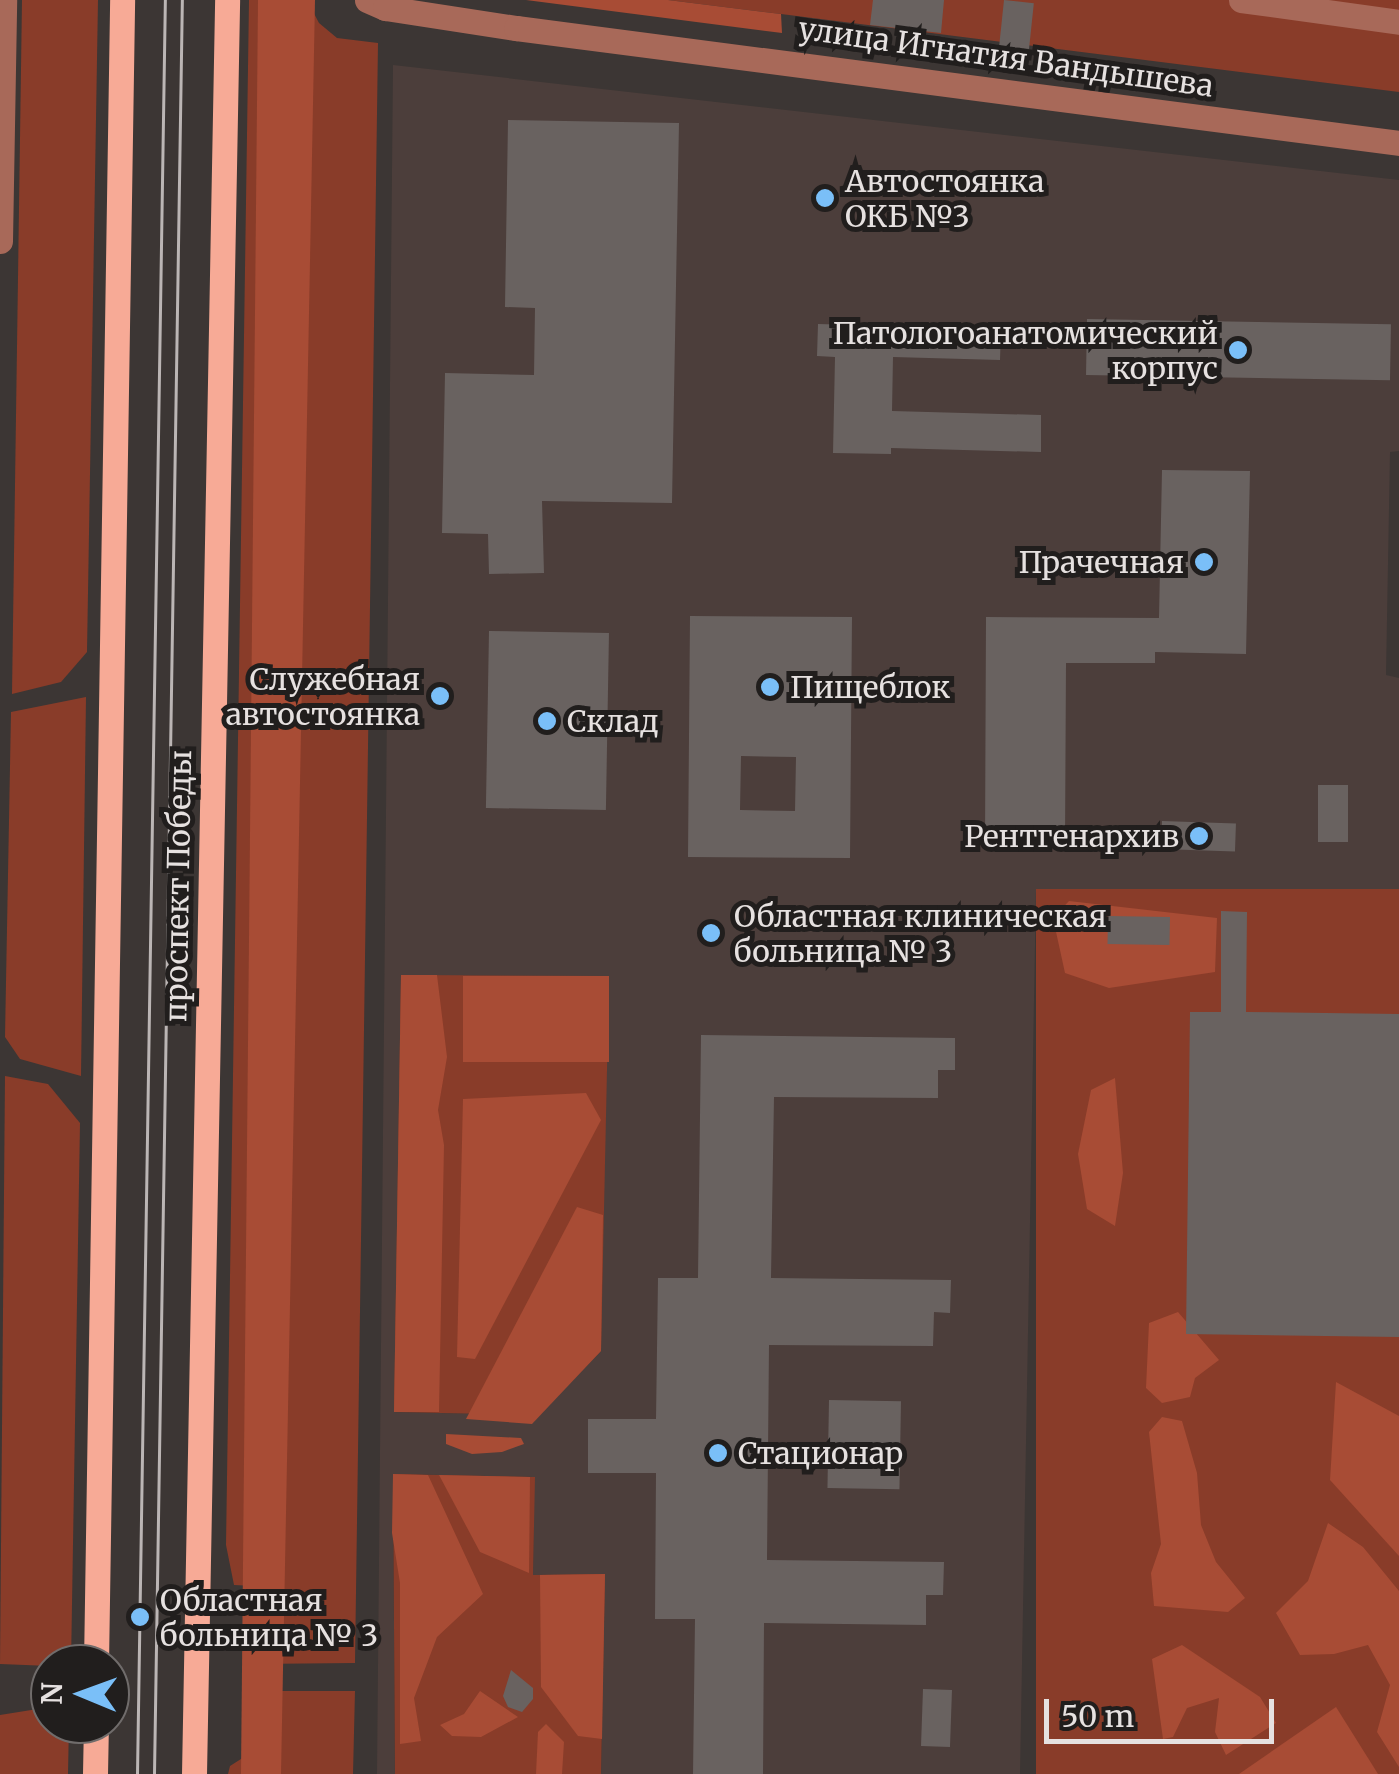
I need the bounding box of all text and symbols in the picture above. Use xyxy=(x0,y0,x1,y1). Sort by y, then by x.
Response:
street label: улица Игнатия Вандышева xyxy=(796,10,1216,104)
place label: Автостоянка ОКБ №3 xyxy=(845,163,1044,234)
marker: Автостоянка ОКБ №3 xyxy=(814,187,836,209)
place label: Патологоанатомический корпус xyxy=(833,315,1218,386)
marker: Патологоанатомический корпус xyxy=(1227,339,1249,361)
place label: Прачечная xyxy=(1019,544,1184,580)
marker: Прачечная xyxy=(1193,551,1215,573)
place label: Служебная автостоянка xyxy=(226,661,420,732)
place label: Пищеблок xyxy=(790,669,950,705)
marker: Пищеблок xyxy=(759,676,781,698)
marker: Служебная автостоянка xyxy=(429,685,451,707)
place label: Склад xyxy=(567,703,659,739)
marker: Склад xyxy=(536,710,558,732)
street label: проспект Победы xyxy=(158,750,198,1022)
place label: Рентгенархив xyxy=(964,818,1179,854)
marker: Рентгенархив xyxy=(1188,825,1210,847)
place label: Областная клиническая больница № 3 xyxy=(734,898,1107,968)
marker: Областная клиническая больница № 3 xyxy=(698,920,724,946)
place label: Стационар xyxy=(738,1435,903,1471)
marker: Стационар xyxy=(707,1442,729,1464)
place label: Областная больница № 3 xyxy=(160,1582,378,1652)
marker: Областная больница № 3 xyxy=(129,1606,151,1628)
north arrow xyxy=(30,1644,130,1744)
scale bar xyxy=(1049,1679,1279,1741)
text: N xyxy=(34,1682,70,1705)
text: 50 m xyxy=(1061,1697,1134,1735)

